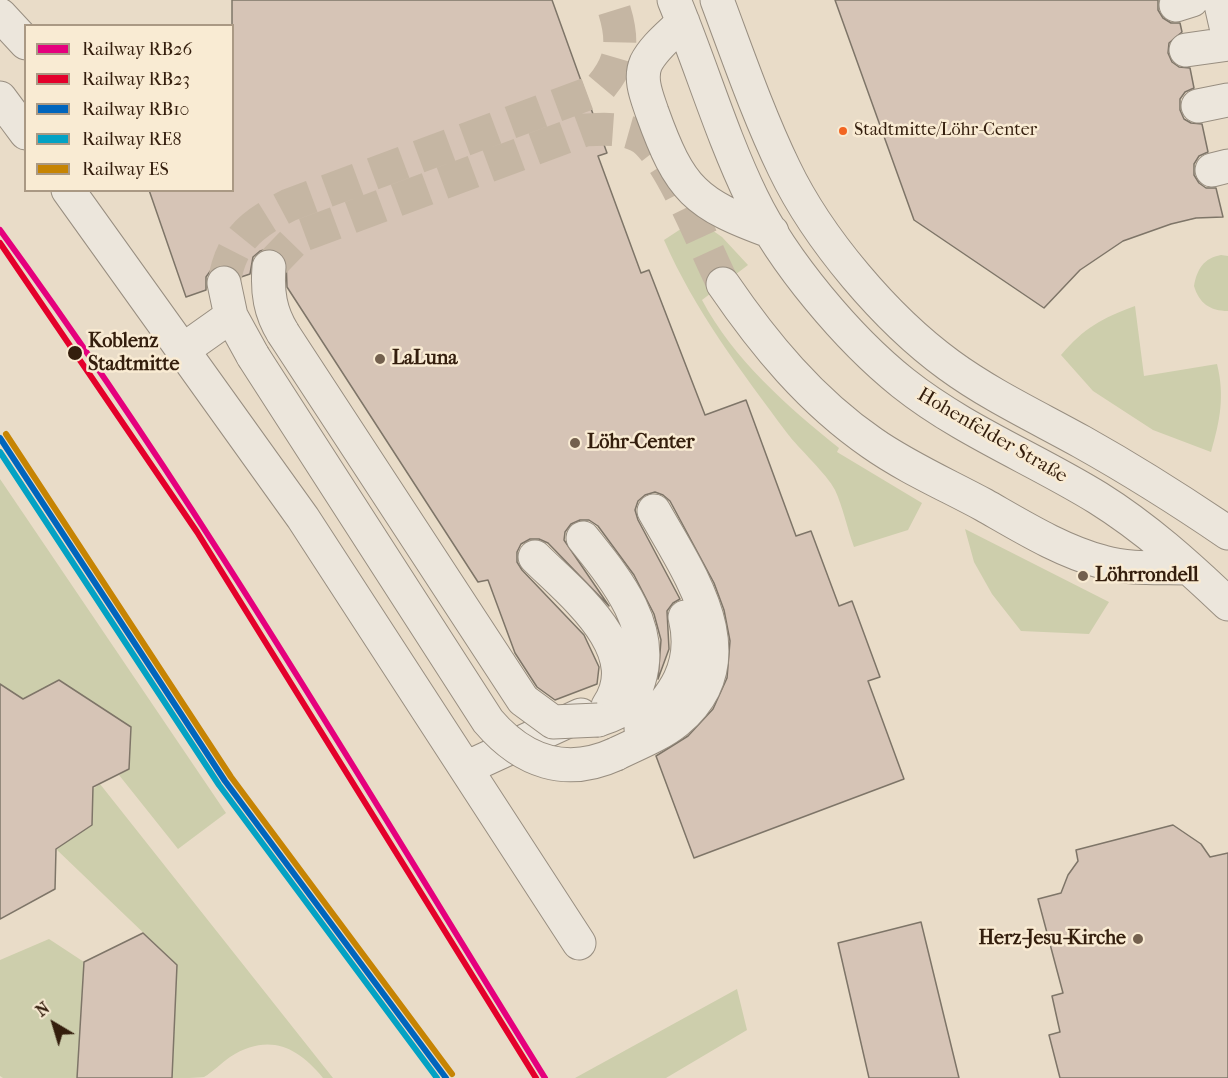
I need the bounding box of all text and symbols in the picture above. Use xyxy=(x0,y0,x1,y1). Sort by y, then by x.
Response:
legend xyxy=(24,24,234,192)
text: Railway RB26 xyxy=(82,39,192,60)
text: Railway RB23 xyxy=(82,69,190,90)
text: Railway RB10 xyxy=(82,99,189,120)
place label: Stadtmitte/Löhr-Center xyxy=(854,120,1037,142)
marker: Stadtmitte/Löhr-Center xyxy=(837,125,849,137)
text: Railway RE8 xyxy=(82,129,182,150)
text: Railway ES xyxy=(82,159,169,180)
place label: Koblenz Stadtmitte xyxy=(88,330,179,377)
marker: Koblenz Stadtmitte xyxy=(66,344,84,362)
place label: LaLuna xyxy=(392,347,458,371)
marker: LaLuna xyxy=(373,352,387,366)
street label: Hohenfelder Straße xyxy=(913,383,1071,489)
place label: Löhr-Center xyxy=(587,431,694,455)
marker: Löhr-Center xyxy=(568,436,582,450)
place label: Löhrrondell xyxy=(1095,564,1199,588)
marker: Löhrrondell xyxy=(1076,569,1090,583)
place label: Herz-Jesu-Kirche xyxy=(978,927,1126,951)
marker: Herz-Jesu-Kirche xyxy=(1131,932,1145,946)
north arrow xyxy=(24,994,84,1054)
text: N xyxy=(32,998,53,1021)

